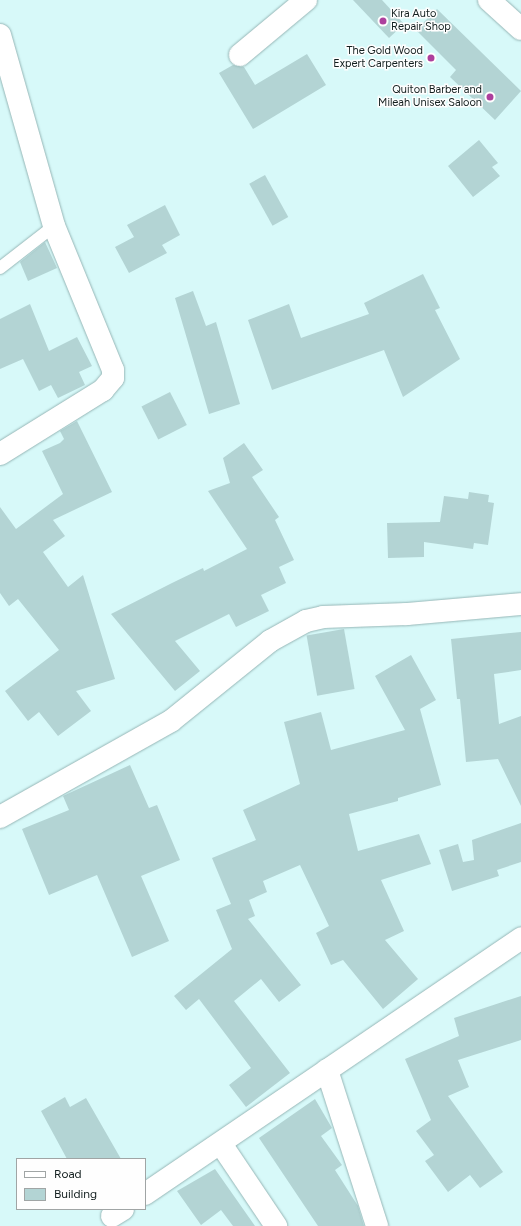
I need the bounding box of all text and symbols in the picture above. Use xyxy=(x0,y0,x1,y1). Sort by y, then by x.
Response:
place label: Kira Auto Repair Shop xyxy=(391,8,451,34)
marker: Kira Auto Repair Shop xyxy=(378,16,388,26)
place label: The Gold Wood Expert Carpenters xyxy=(333,45,423,71)
marker: The Gold Wood Expert Carpenters xyxy=(426,53,436,63)
place label: Quiton Barber and Mileah Unisex Saloon xyxy=(378,84,482,110)
marker: Quiton Barber and Mileah Unisex Saloon xyxy=(485,92,495,102)
legend xyxy=(16,1158,146,1210)
text: Road xyxy=(54,1167,82,1181)
text: Building xyxy=(54,1187,97,1201)

